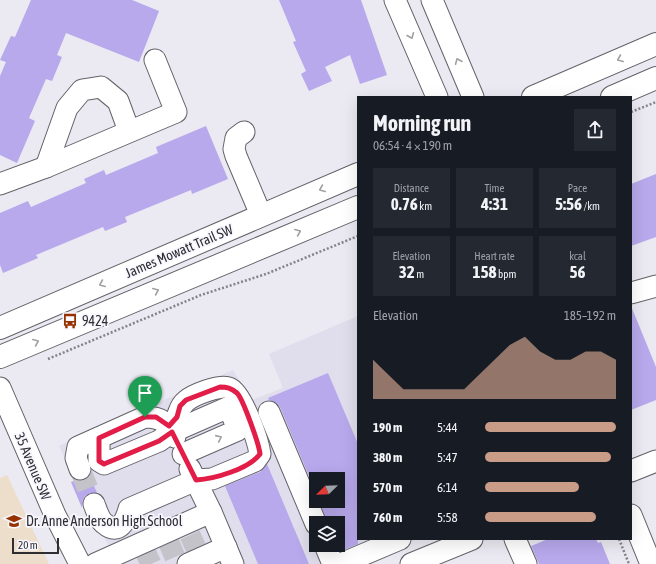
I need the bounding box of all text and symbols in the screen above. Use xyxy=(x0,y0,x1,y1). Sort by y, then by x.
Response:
one-way arrow xyxy=(406,32,414,39)
one-way arrow xyxy=(617,55,624,63)
one-way arrow xyxy=(455,58,463,66)
button: share xyxy=(574,109,616,151)
text: Morning run xyxy=(373,110,471,136)
text: 06:54 · 4 × 190 m xyxy=(373,138,452,153)
text: Distance xyxy=(394,182,429,194)
text: Time xyxy=(484,182,505,194)
text: Pace xyxy=(568,182,587,194)
one-way arrow xyxy=(319,184,327,192)
text: 0.76 xyxy=(391,194,418,214)
text: 4:31 xyxy=(481,194,508,214)
text: 5:56 xyxy=(555,194,582,214)
text: km xyxy=(418,200,432,212)
text: /km xyxy=(582,200,600,212)
street label: James Mowatt Trail SW xyxy=(123,221,236,281)
one-way arrow xyxy=(293,229,301,237)
text: Elevation xyxy=(392,250,431,262)
text: Heart rate xyxy=(474,250,515,262)
text: kcal xyxy=(569,250,586,262)
text: 32 xyxy=(399,262,415,282)
text: 158 xyxy=(473,262,497,282)
text: 56 xyxy=(570,262,585,282)
text: m xyxy=(415,268,424,280)
text: bpm xyxy=(497,268,516,280)
one-way arrow xyxy=(98,279,106,287)
one-way arrow xyxy=(152,288,159,296)
text: Elevation xyxy=(373,308,418,323)
text: 185–192 m xyxy=(564,308,616,323)
bus stop icon: 9424 xyxy=(61,312,79,330)
place label: 9424 xyxy=(82,313,109,329)
one-way arrow xyxy=(33,338,40,346)
pin xyxy=(128,376,162,417)
icon: arrive xyxy=(134,382,156,404)
text: 190 m xyxy=(373,420,402,435)
text: 5:44 xyxy=(437,420,458,435)
street label: 35 Avenue SW xyxy=(12,430,55,503)
one-way arrow xyxy=(215,435,222,443)
text: 380 m xyxy=(373,450,402,465)
text: 5:47 xyxy=(437,450,458,465)
north arrow xyxy=(309,472,345,508)
map controls xyxy=(309,472,345,552)
text: 570 m xyxy=(373,480,402,495)
text: 6:14 xyxy=(437,480,458,495)
text: 760 m xyxy=(373,510,402,525)
text: 5:58 xyxy=(437,510,458,525)
school or university icon: Dr. Anne Anderson High School xyxy=(5,512,23,530)
place label: Dr. Anne Anderson High School xyxy=(26,513,183,529)
button: layers xyxy=(309,516,345,552)
scale bar xyxy=(12,536,59,555)
text: 20 m xyxy=(18,539,38,551)

